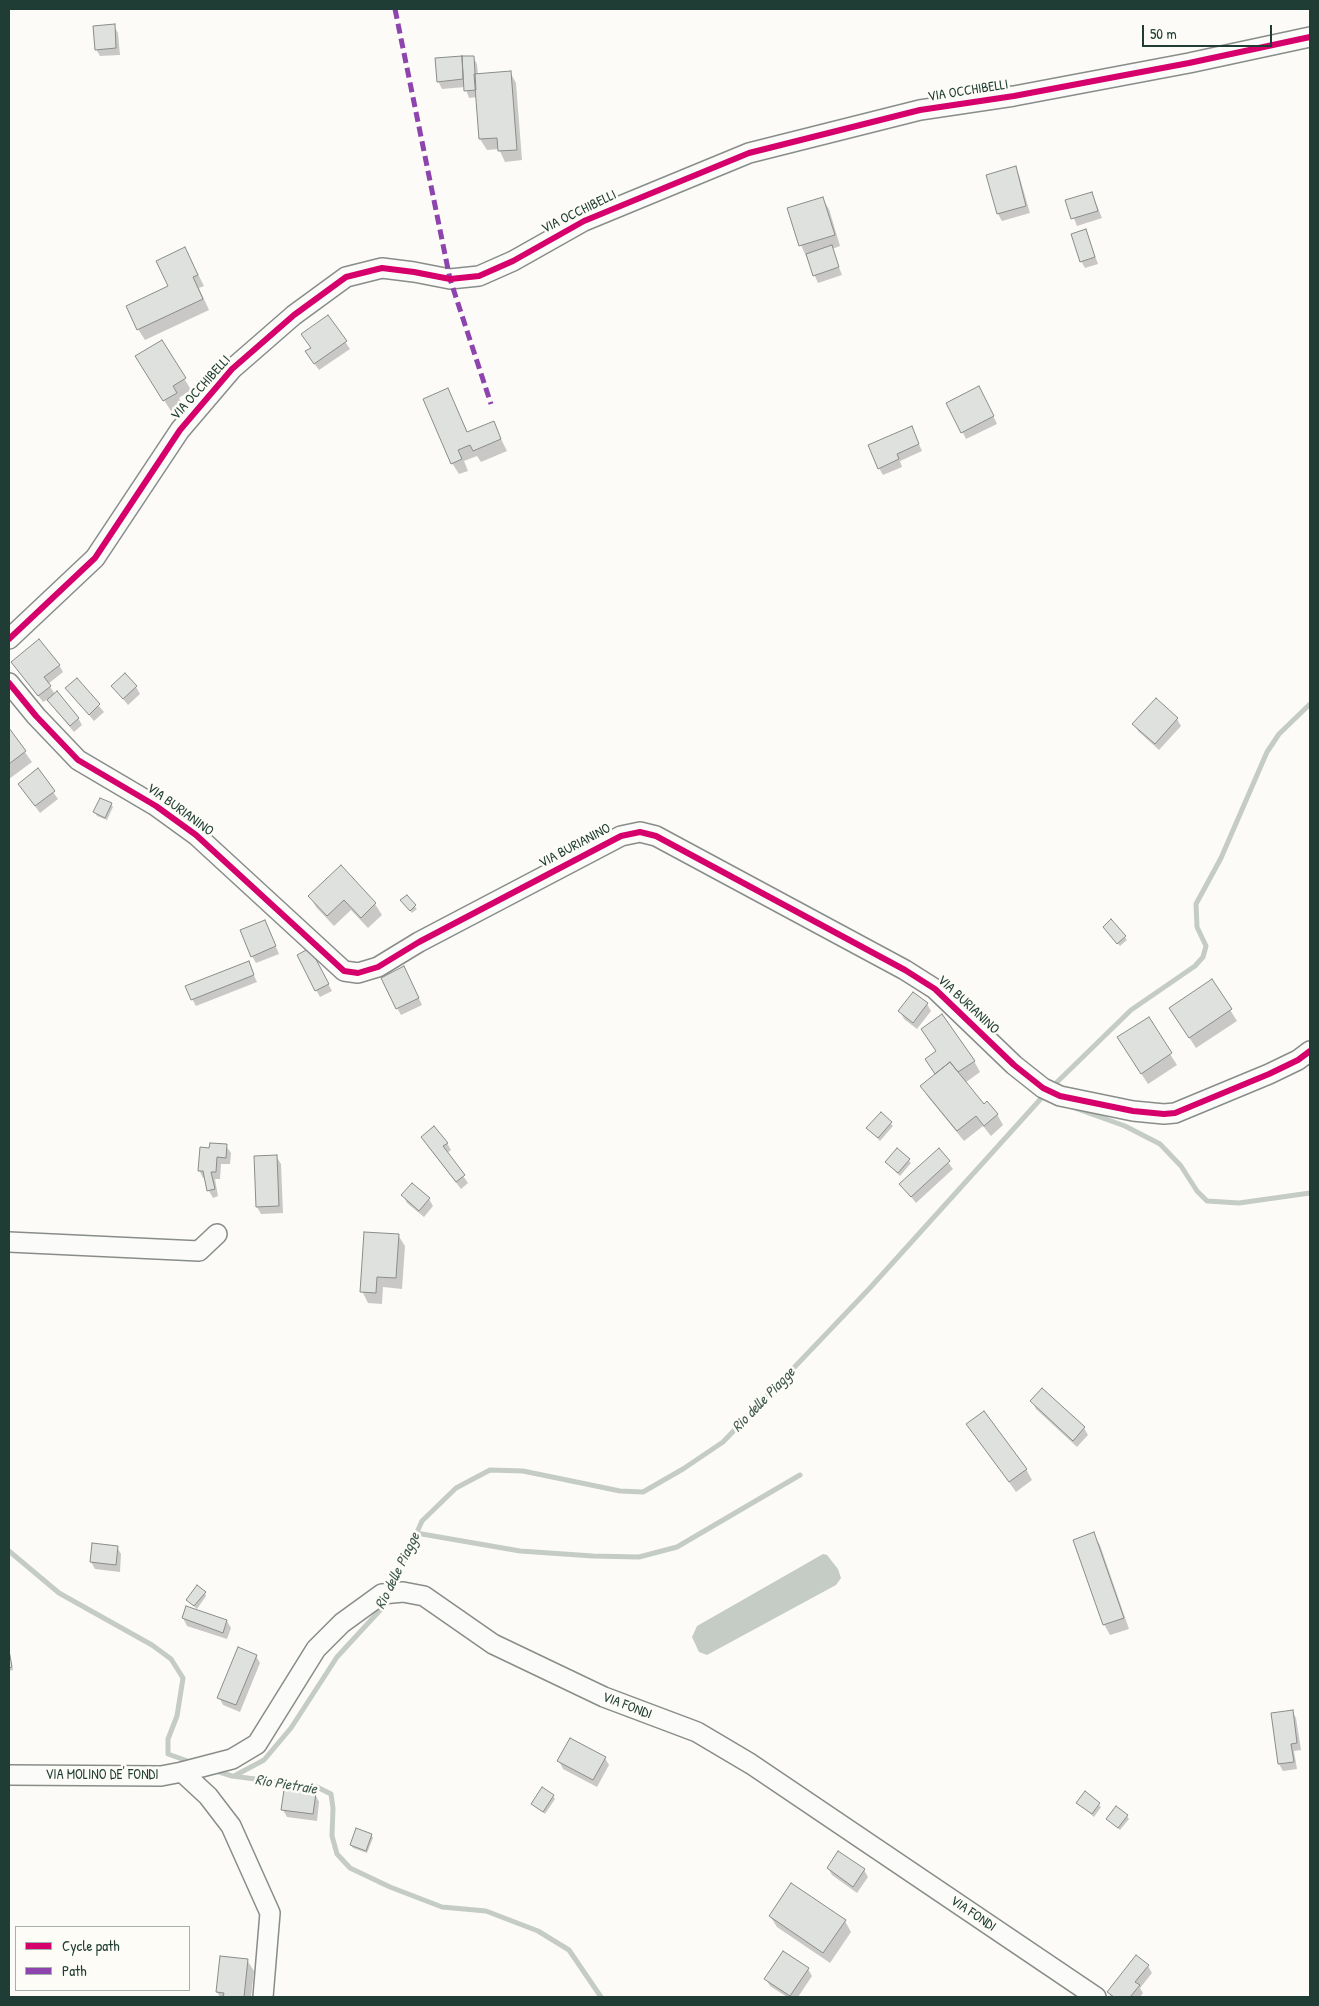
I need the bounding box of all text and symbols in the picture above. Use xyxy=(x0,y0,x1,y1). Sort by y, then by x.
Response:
scale bar xyxy=(1144,15,1274,47)
text: 50 m xyxy=(1150,23,1177,44)
street label: VIA OCCHIBELLI xyxy=(927,76,1009,106)
street label: VIA OCCHIBELLI xyxy=(539,187,619,237)
street label: VIA OCCHIBELLI xyxy=(168,352,234,424)
street label: VIA BURIANINO xyxy=(143,780,217,840)
street label: VIA BURIANINO xyxy=(536,820,614,872)
street label: VIA BURIANINO xyxy=(934,972,1002,1038)
water label: Rio delle Piagge xyxy=(729,1364,799,1436)
water label: Rio delle Piagge xyxy=(372,1530,424,1612)
street label: VIA FONDI xyxy=(600,1689,654,1723)
street label: VIA MOLINO DE' FONDI xyxy=(45,1767,159,1783)
water label: Rio Pietraie xyxy=(254,1771,318,1799)
street label: VIA FONDI xyxy=(947,1893,999,1935)
legend xyxy=(15,1926,190,1991)
text: Cycle path xyxy=(62,1935,120,1956)
text: Path xyxy=(62,1960,87,1981)

